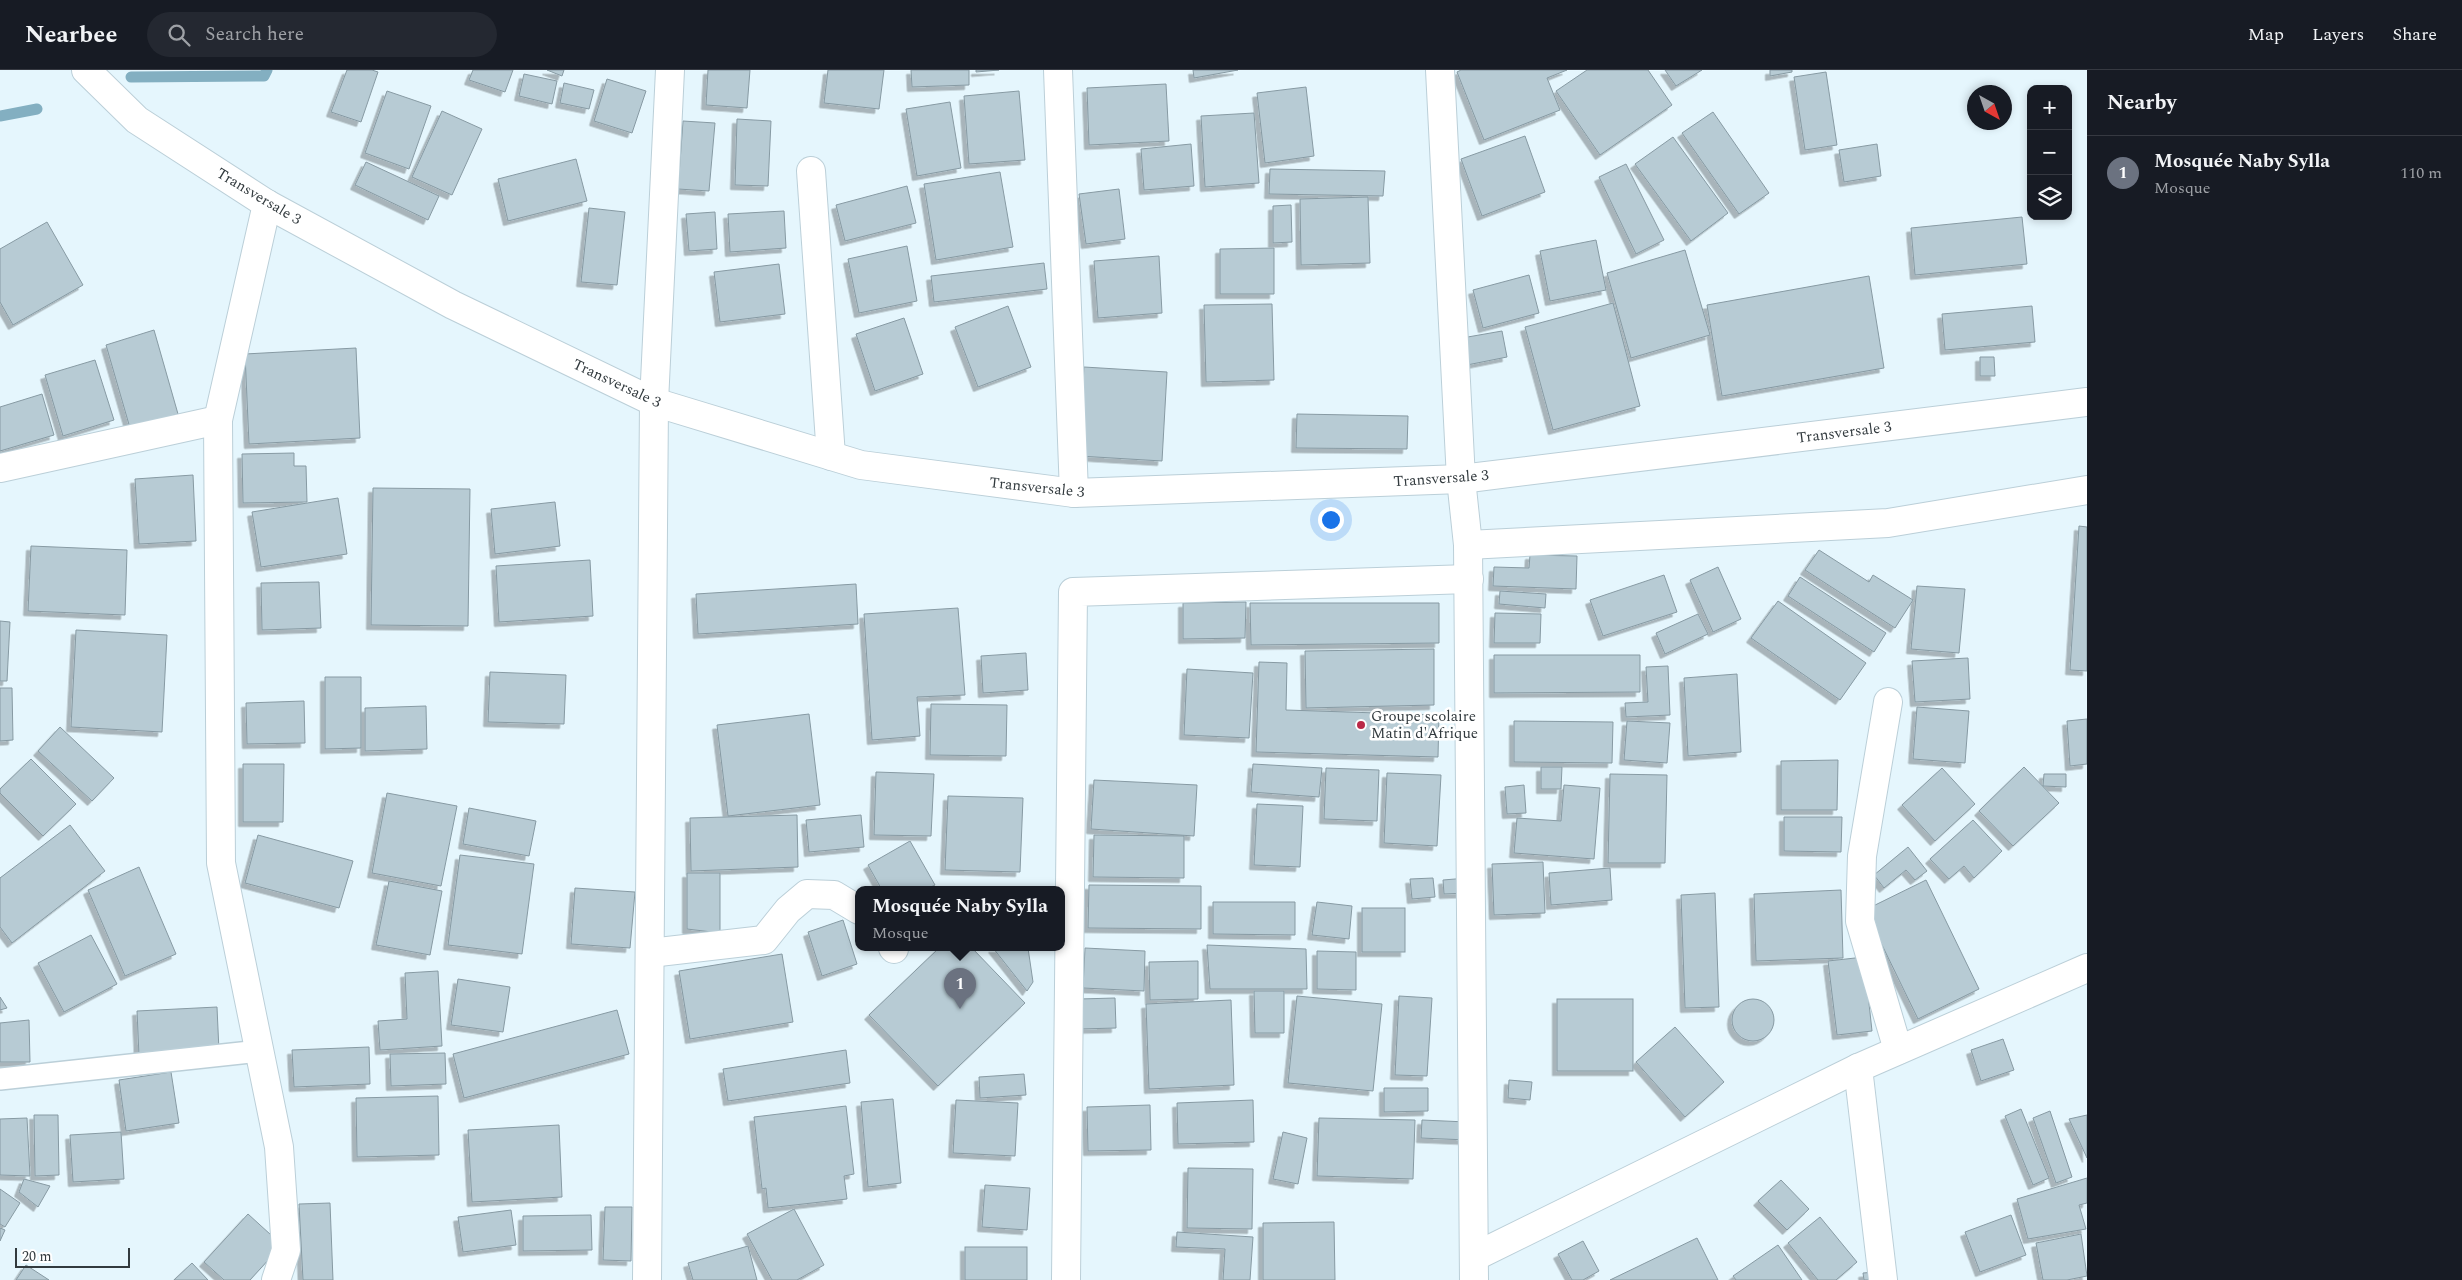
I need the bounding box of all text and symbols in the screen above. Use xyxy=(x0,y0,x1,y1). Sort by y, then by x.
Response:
search box xyxy=(147,12,497,57)
text: Nearbee xyxy=(25,17,117,53)
text: Search here xyxy=(205,20,304,49)
icon: search xyxy=(165,21,193,49)
text: Map xyxy=(2248,21,2284,48)
text: Layers xyxy=(2312,21,2364,48)
text: Share xyxy=(2392,21,2437,48)
north arrow xyxy=(1967,85,2012,130)
map controls xyxy=(2027,85,2072,220)
button: + xyxy=(2027,85,2072,130)
text: Nearby xyxy=(2107,87,2177,119)
button: − xyxy=(2027,130,2072,175)
text: Mosquée Naby Sylla xyxy=(2154,147,2330,176)
text: 1 xyxy=(2119,161,2127,185)
text: 110 m xyxy=(2400,161,2442,185)
street label: Transversale 3 xyxy=(212,162,306,231)
button: layers xyxy=(2027,175,2072,220)
text: Mosque xyxy=(2154,176,2211,200)
street label: Transversale 3 xyxy=(569,353,665,414)
street label: Transversale 3 xyxy=(1795,415,1893,450)
street label: Transversale 3 xyxy=(1393,464,1490,493)
street label: Transversale 3 xyxy=(988,471,1086,504)
your location xyxy=(1318,507,1344,533)
place label: Groupe scolaire Matin d'Afrique xyxy=(1371,705,1478,745)
marker: Groupe scolaire Matin d'Afrique xyxy=(1355,719,1367,731)
popup xyxy=(855,886,1065,951)
text: Mosquée Naby Sylla xyxy=(872,892,1048,921)
text: Mosque xyxy=(872,921,928,945)
pin: 1 xyxy=(944,968,976,1009)
scale bar xyxy=(15,1245,130,1268)
text: 20 m xyxy=(22,1246,52,1267)

